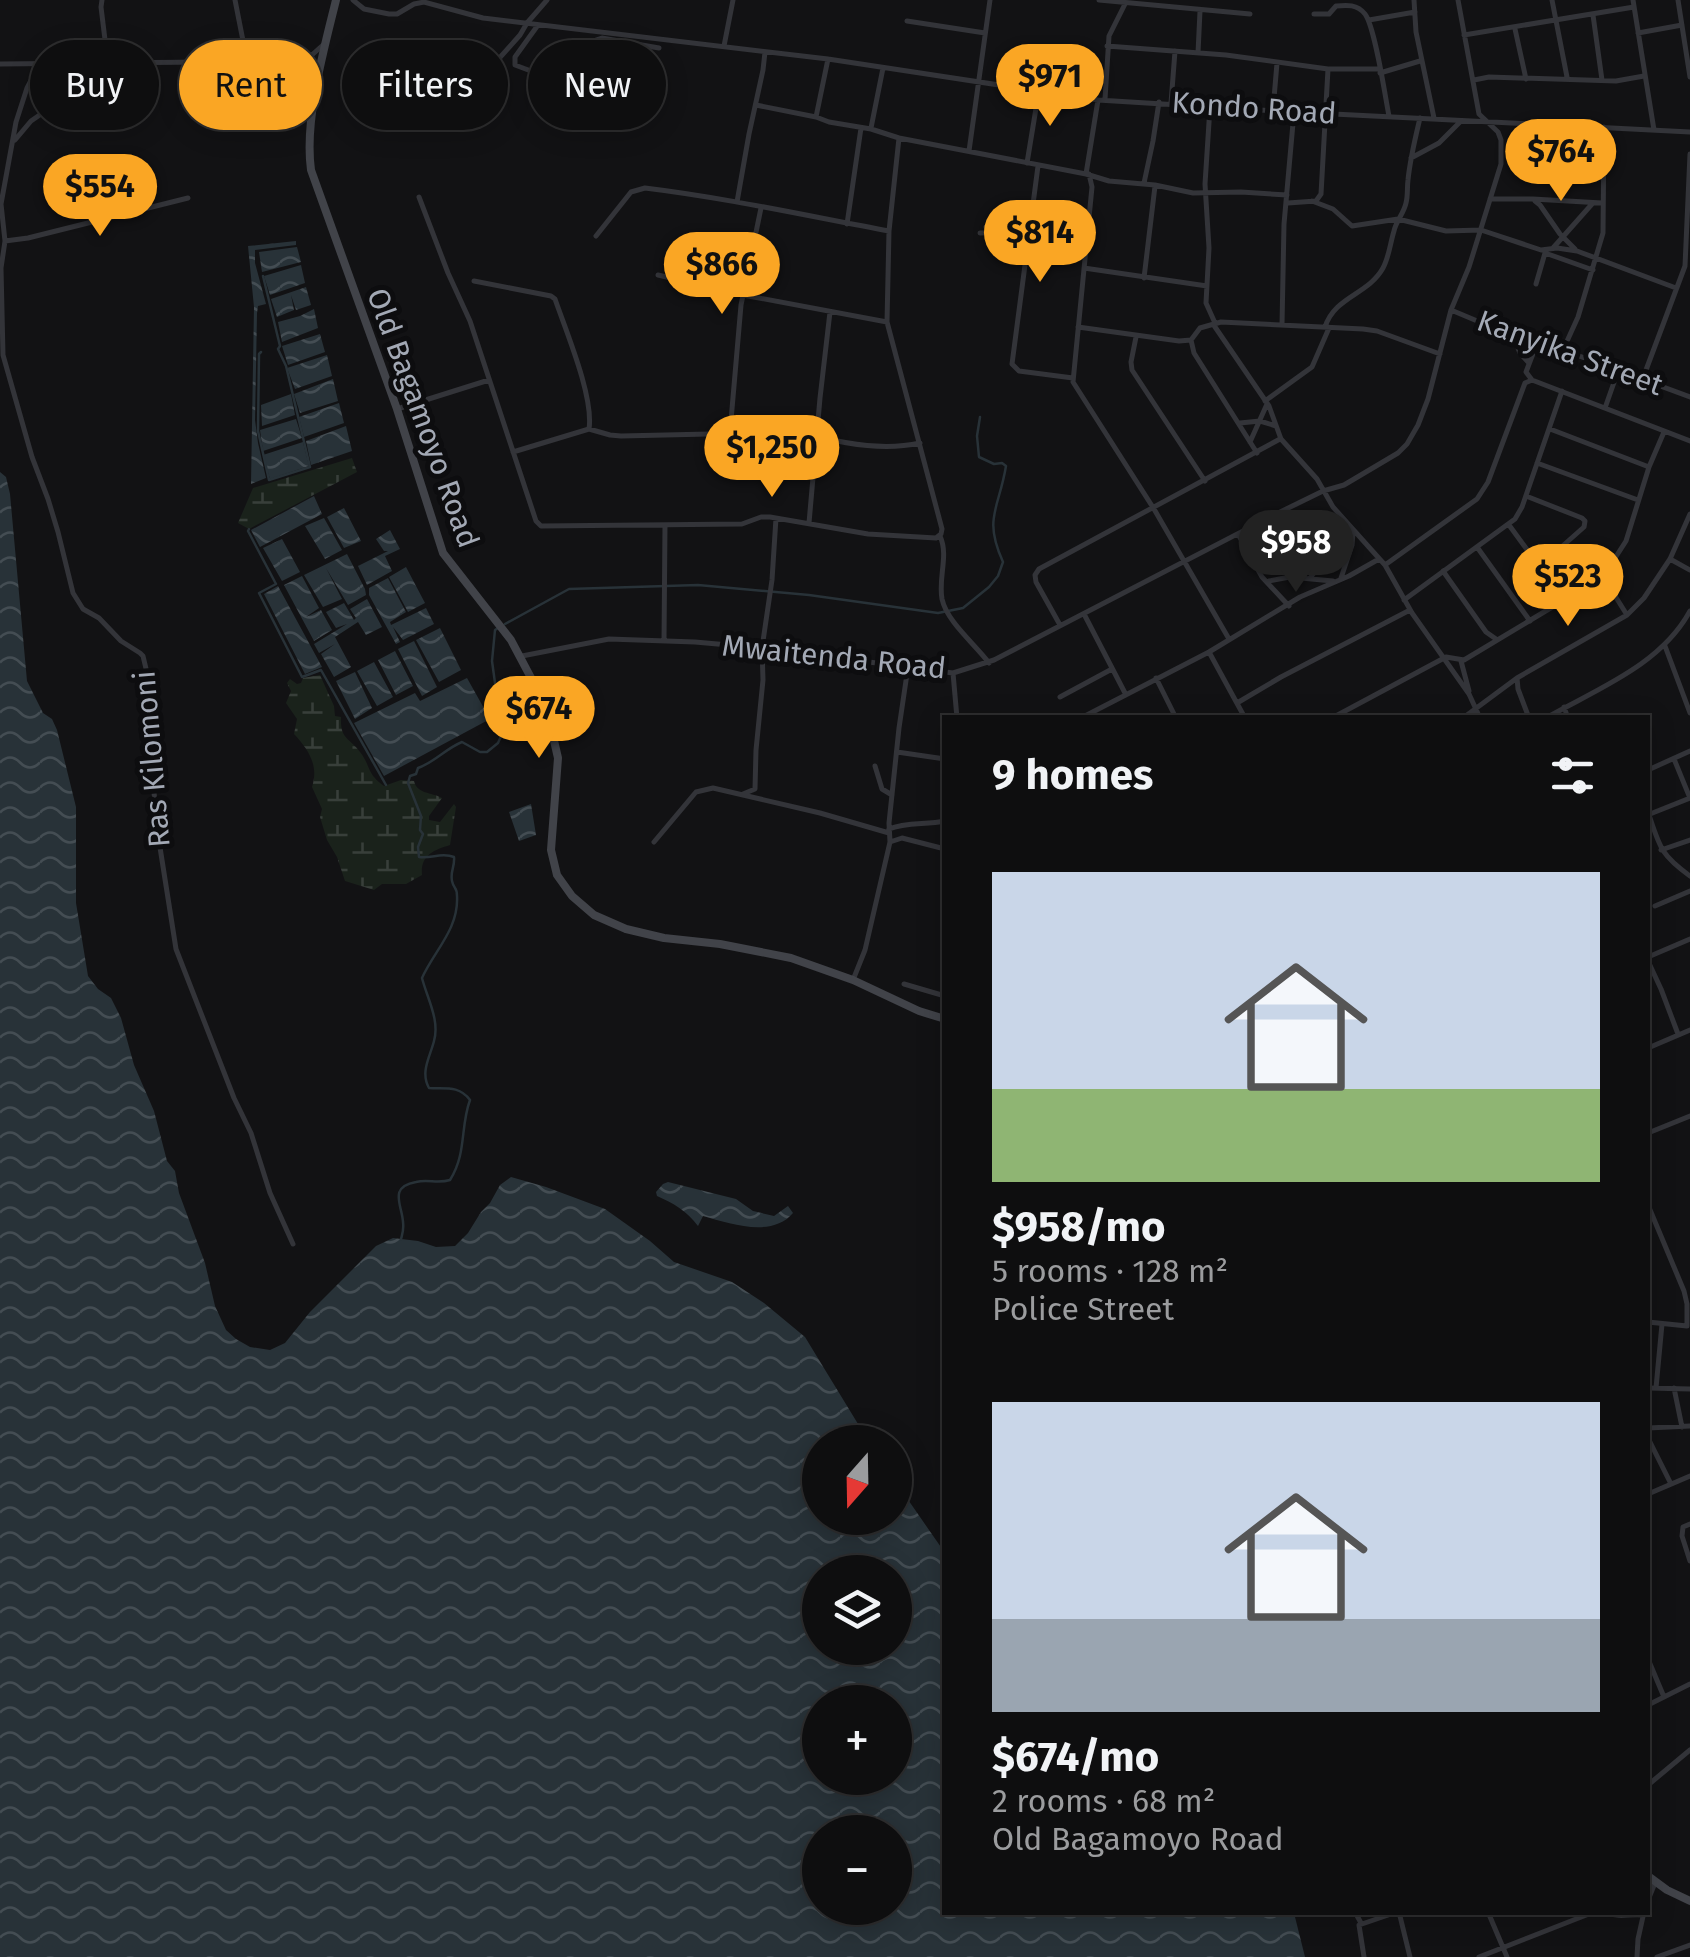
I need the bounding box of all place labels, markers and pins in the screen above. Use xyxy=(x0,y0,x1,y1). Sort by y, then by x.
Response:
pin: $971 xyxy=(991,44,1109,129)
pin: $764 xyxy=(1502,119,1620,204)
pin: $554 xyxy=(41,154,159,239)
pin: $814 xyxy=(981,200,1099,285)
pin: $866 xyxy=(663,232,781,317)
pin: $1,250 xyxy=(691,415,853,500)
pin: $958 xyxy=(1237,510,1355,595)
pin: $523 xyxy=(1509,544,1627,629)
pin: $674 xyxy=(480,676,598,761)

